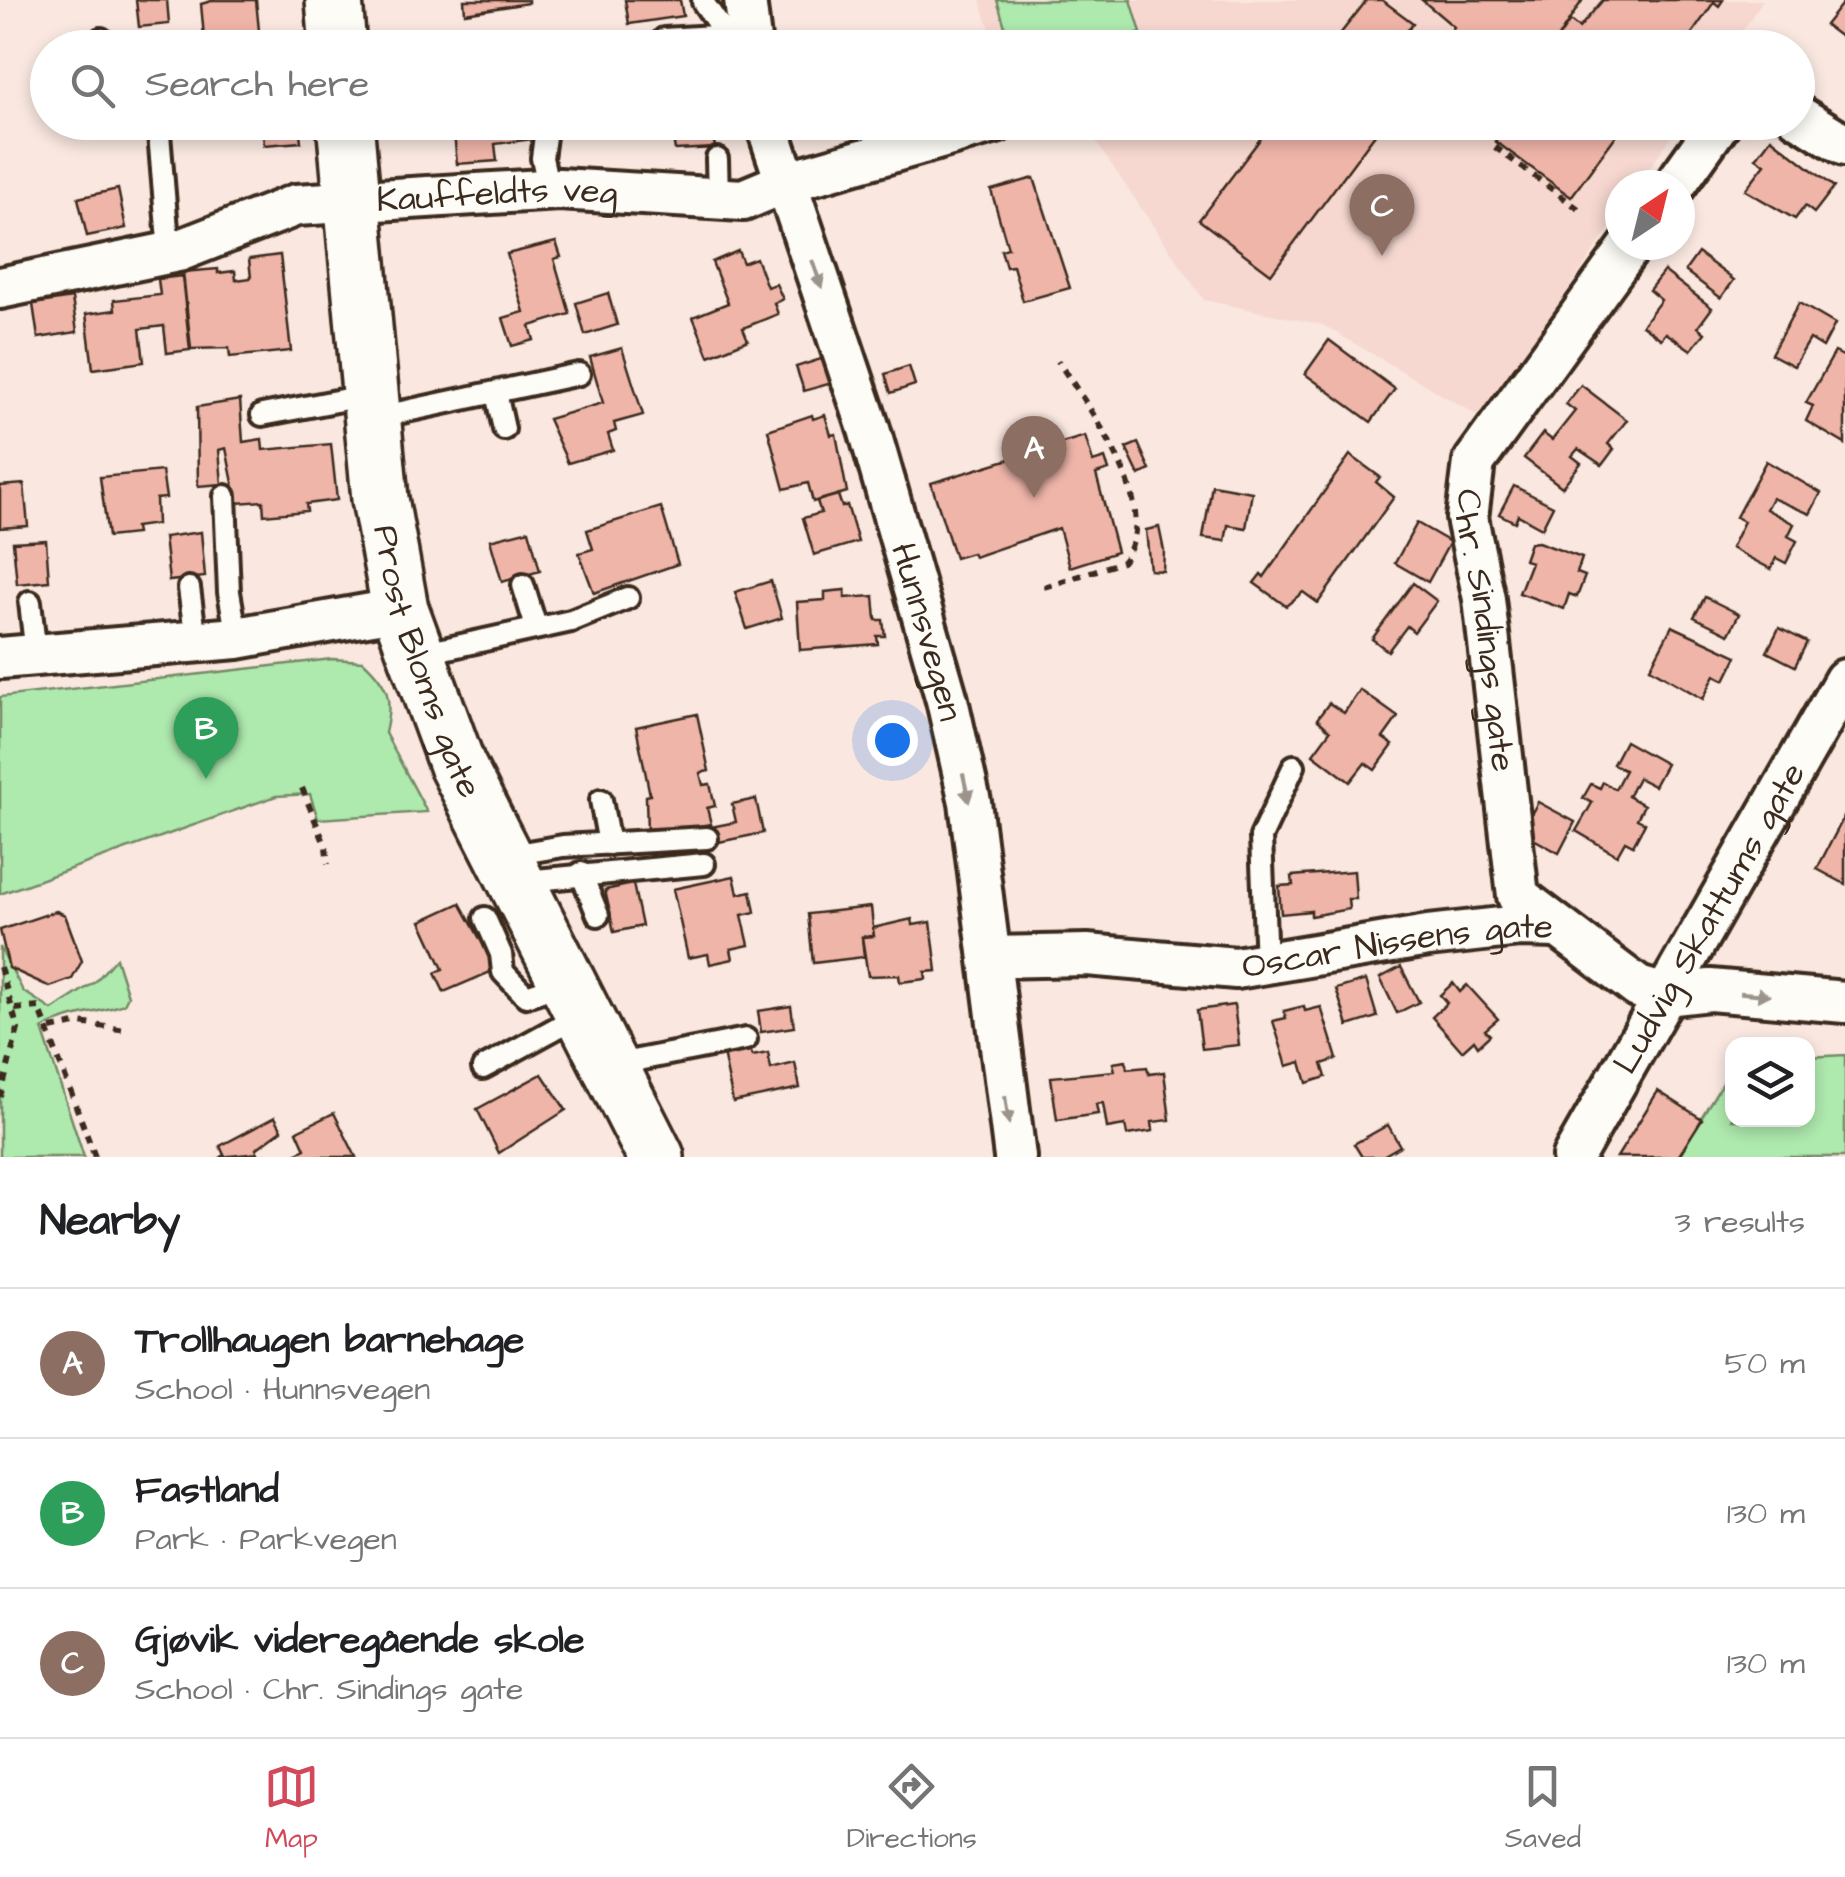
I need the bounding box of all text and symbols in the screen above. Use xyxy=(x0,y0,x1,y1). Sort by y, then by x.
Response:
search box xyxy=(30,30,1815,140)
icon: search xyxy=(65,58,120,113)
text: Search here xyxy=(145,59,369,111)
street label: Kauffeldts veg xyxy=(375,164,619,225)
north arrow xyxy=(1605,170,1695,260)
pin: C xyxy=(1350,174,1414,256)
one-way arrow xyxy=(811,260,826,290)
pin: A xyxy=(1002,416,1066,498)
street label: Chr. Sindings gate xyxy=(1442,486,1528,774)
street label: Prost Bloms gate xyxy=(361,521,494,806)
street label: Hunnsvegen xyxy=(879,537,975,726)
pin: B xyxy=(174,696,238,779)
your location xyxy=(867,715,918,766)
street label: Ludvig Skattums gate xyxy=(1601,753,1817,1083)
one-way arrow xyxy=(959,773,975,804)
street label: Oscar Nissens gate xyxy=(1238,902,1554,991)
one-way arrow xyxy=(1740,986,1771,1002)
map controls xyxy=(1725,1037,1815,1127)
button: layers xyxy=(1725,1037,1815,1127)
one-way arrow xyxy=(1000,1095,1016,1126)
text: Nearby xyxy=(40,1193,180,1251)
text: 3 results xyxy=(1675,1200,1805,1245)
text: Trollhaugen barnehage xyxy=(135,1315,524,1367)
text: A xyxy=(62,1341,83,1386)
text: 50 m xyxy=(1724,1341,1805,1386)
text: School · Hunnsvegen xyxy=(135,1367,430,1412)
text: Fastland xyxy=(135,1465,279,1517)
text: B xyxy=(61,1491,84,1536)
text: 130 m xyxy=(1727,1491,1805,1536)
text: Park · Parkvegen xyxy=(135,1517,397,1562)
text: Gjøvik videregående skole xyxy=(135,1615,585,1667)
text: C xyxy=(61,1641,84,1686)
text: 130 m xyxy=(1727,1641,1805,1686)
text: School · Chr. Sindings gate xyxy=(135,1667,523,1712)
tab: Map xyxy=(264,1759,319,1858)
tab: Directions xyxy=(847,1759,977,1858)
tab: Saved xyxy=(1505,1759,1581,1858)

